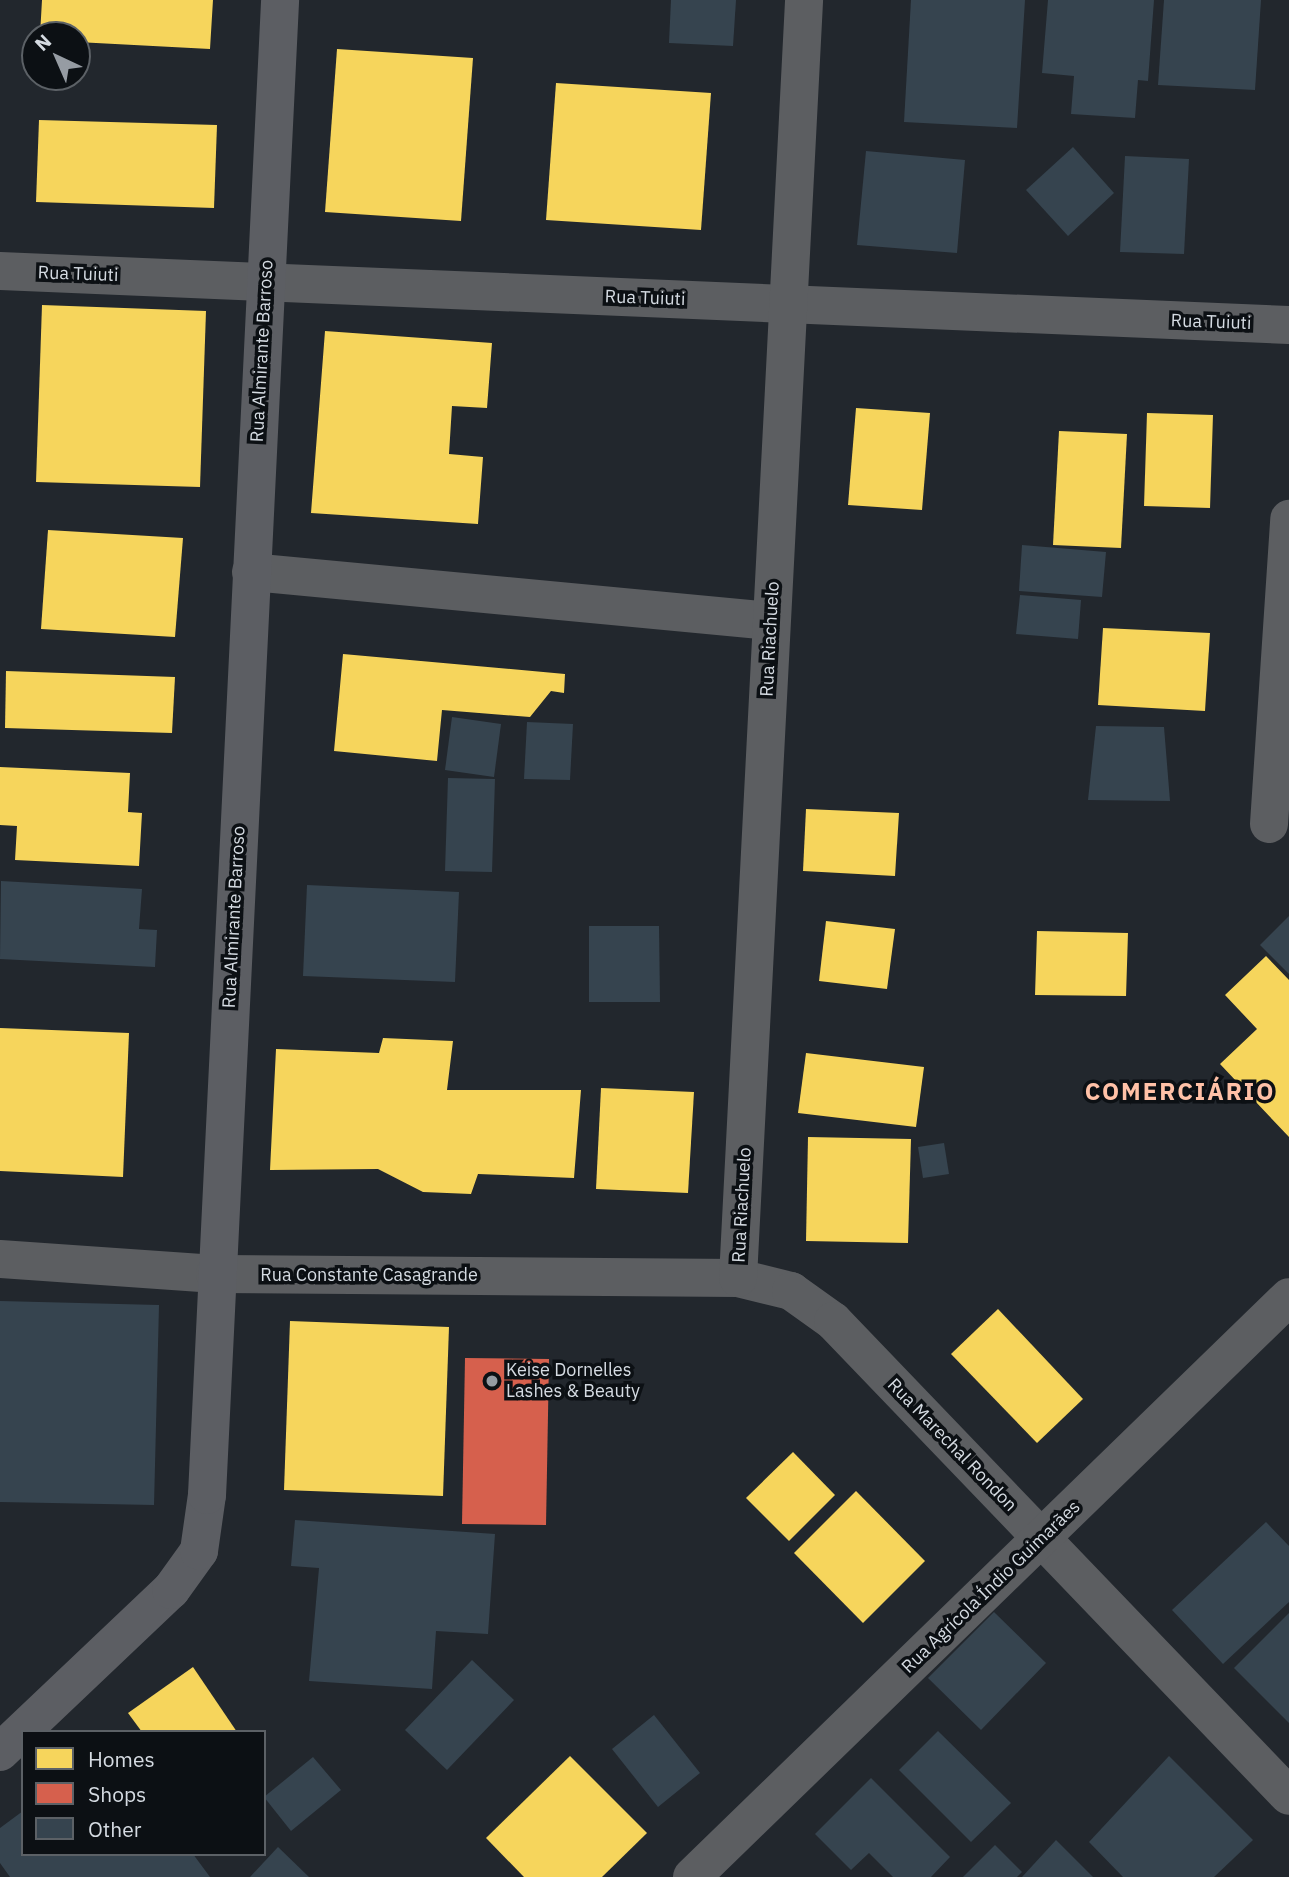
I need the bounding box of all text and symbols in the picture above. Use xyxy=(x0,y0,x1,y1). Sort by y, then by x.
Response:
north arrow xyxy=(21,21,91,91)
text: N xyxy=(30,29,56,56)
street label: Rua Almirante Barroso xyxy=(246,259,278,443)
street label: Rua Tuiuti xyxy=(37,262,119,286)
street label: Rua Tuiuti xyxy=(604,286,686,310)
street label: Rua Tuiuti xyxy=(1170,310,1252,334)
street label: Rua Riachuelo xyxy=(756,581,784,697)
street label: Rua Almirante Barroso xyxy=(218,825,250,1009)
district label: COMERCIÁRIO xyxy=(1086,1078,1274,1106)
street label: Rua Riachuelo xyxy=(728,1147,756,1263)
street label: Rua Constante Casagrande xyxy=(260,1264,478,1286)
place label: Keise Dornelles Lashes & Beauty xyxy=(506,1360,640,1402)
marker: Keise Dornelles Lashes & Beauty xyxy=(484,1373,500,1389)
street label: Rua Marechal Rondon xyxy=(883,1374,1021,1516)
street label: Rua Agrícola Índio Guimarães xyxy=(897,1496,1085,1678)
legend xyxy=(21,1730,266,1856)
text: Homes xyxy=(88,1745,155,1773)
text: Shops xyxy=(88,1780,146,1808)
text: Other xyxy=(88,1815,141,1843)

